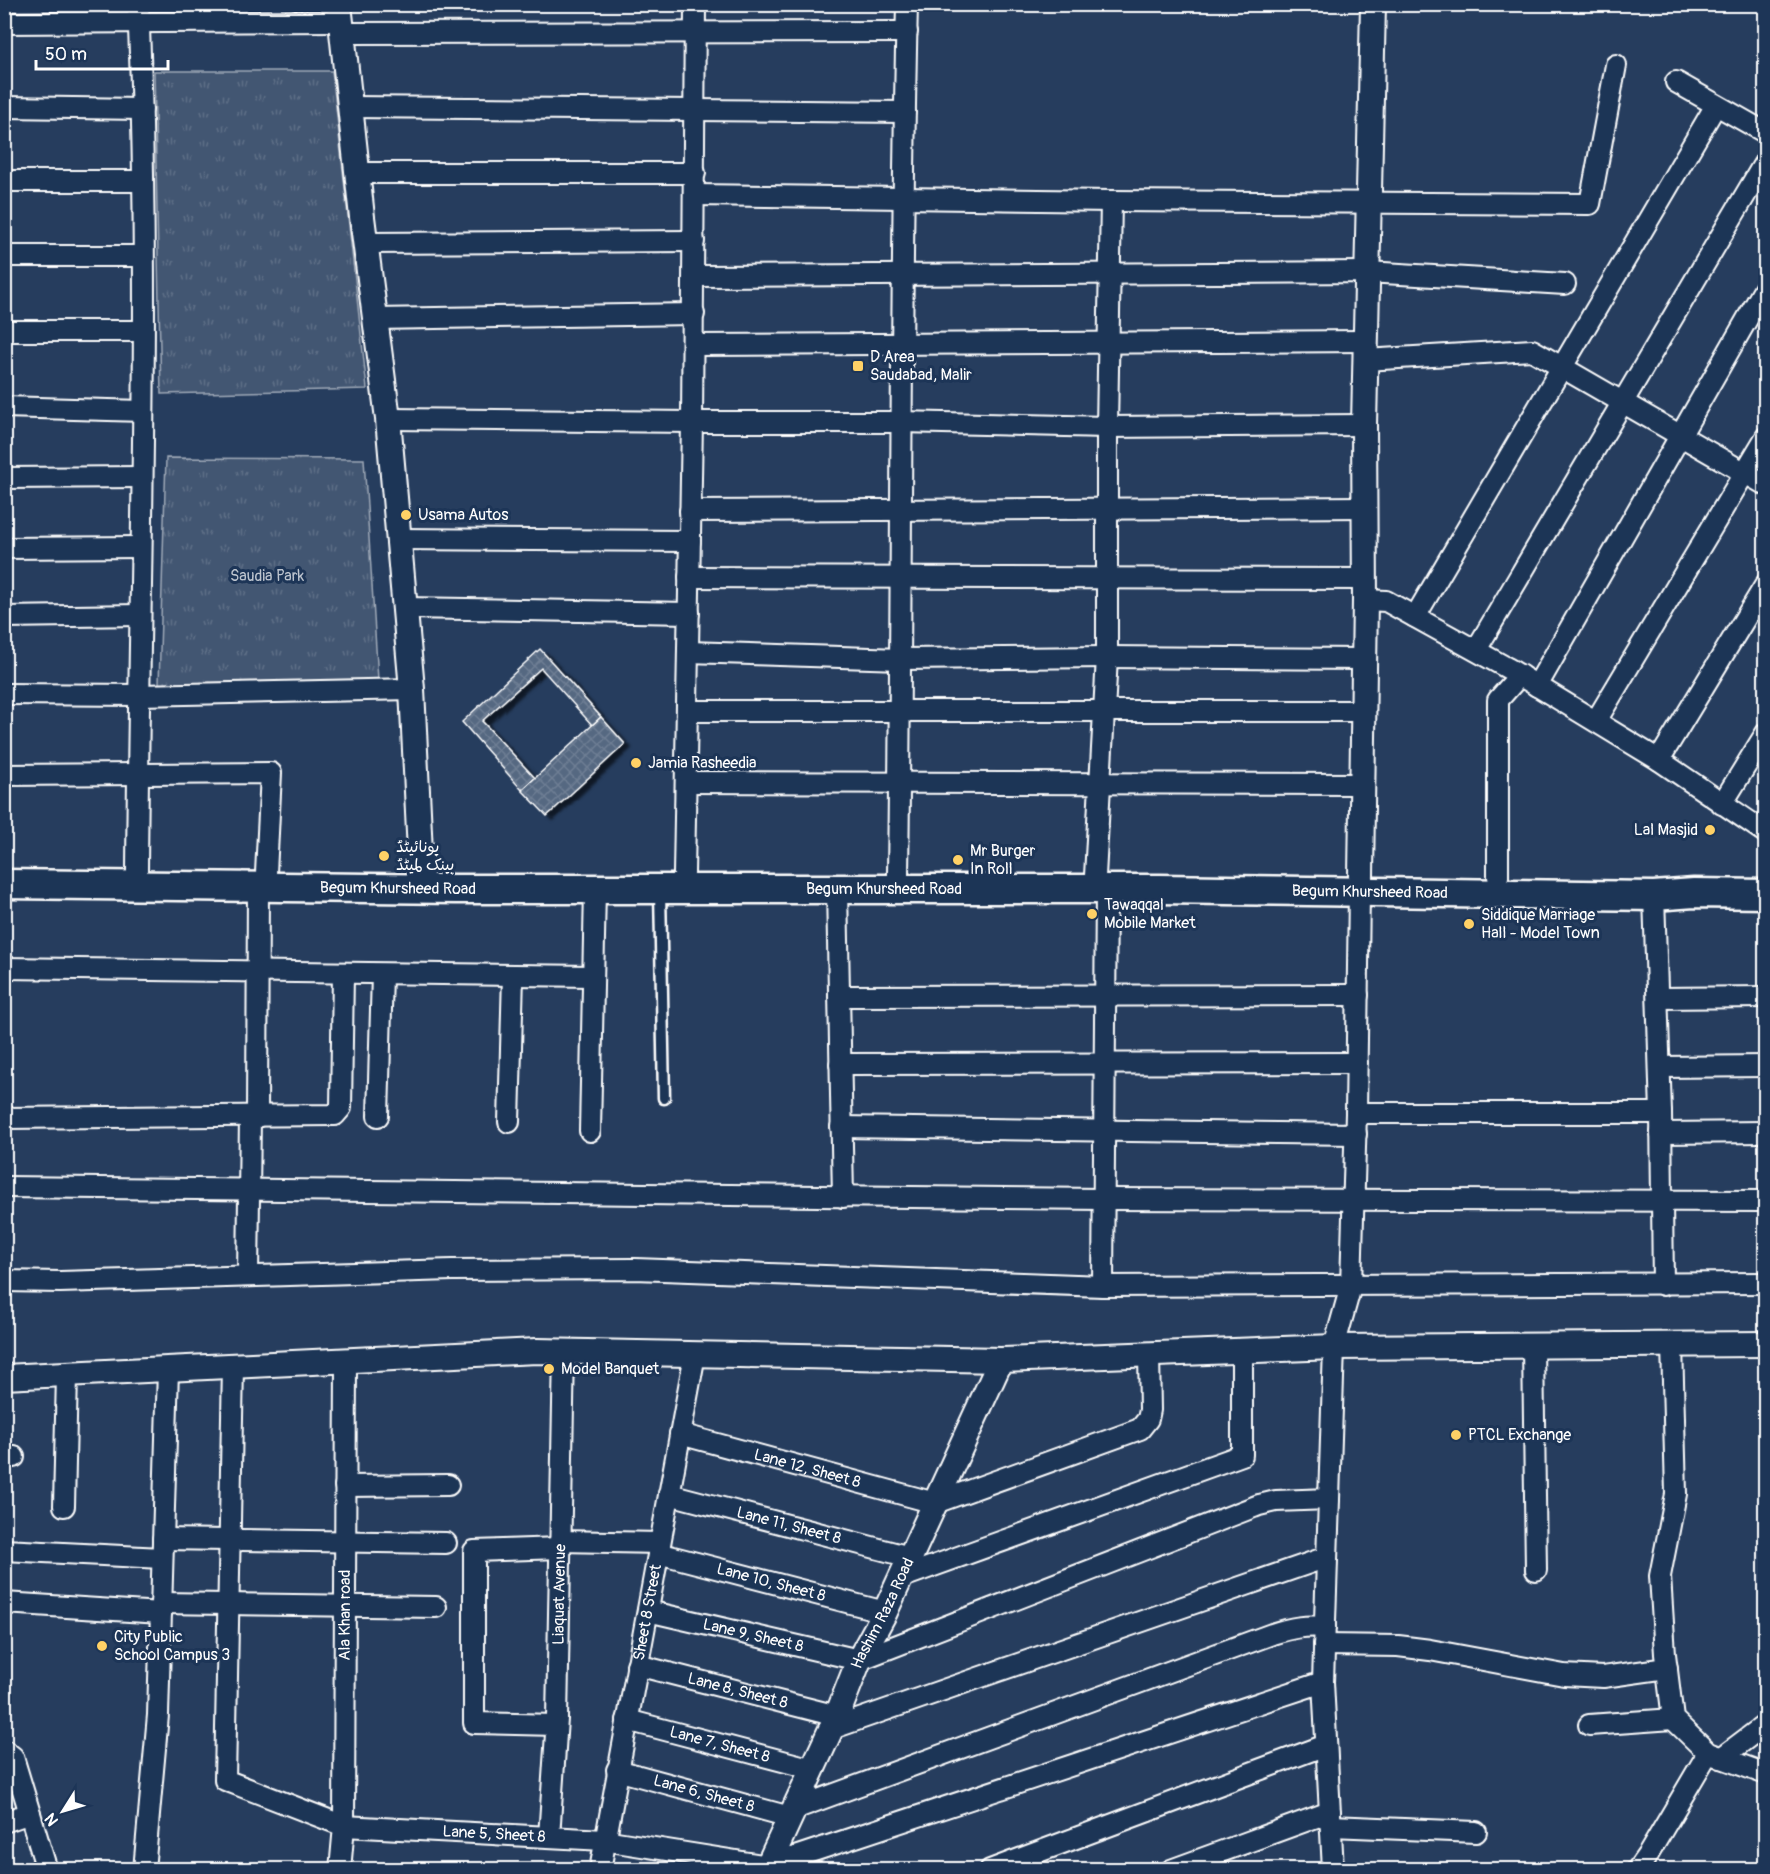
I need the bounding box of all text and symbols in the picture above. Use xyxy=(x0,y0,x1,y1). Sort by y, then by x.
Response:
scale bar xyxy=(36,33,168,71)
text: 50 m xyxy=(45,43,87,66)
place label: D Area Saudabad, Malir xyxy=(870,347,972,385)
marker: D Area Saudabad, Malir xyxy=(851,359,865,373)
place label: Usama Autos xyxy=(418,505,508,525)
marker: Usama Autos xyxy=(399,508,413,522)
park label: Saudia Park xyxy=(230,566,304,586)
place label: Jamia Rasheedia xyxy=(648,753,756,773)
marker: Jamia Rasheedia xyxy=(629,756,643,770)
place label: Lal Masjid xyxy=(1634,820,1698,840)
marker: Lal Masjid xyxy=(1703,823,1717,837)
place label: یونائیٹڈ بینک لمیٹڈ xyxy=(396,837,454,875)
place label: Mr Burger In Roll xyxy=(970,841,1035,879)
marker: یونائیٹڈ بینک لمیٹڈ xyxy=(377,849,391,863)
marker: Mr Burger In Roll xyxy=(951,853,965,867)
street label: Begum Khursheed Road xyxy=(320,877,476,899)
street label: Begum Khursheed Road xyxy=(806,879,962,899)
street label: Begum Khursheed Road xyxy=(1292,881,1448,903)
place label: Tawaqqal Mobile Market xyxy=(1104,895,1196,933)
place label: Siddique Marriage Hall - Model Town xyxy=(1481,905,1600,943)
marker: Tawaqqal Mobile Market xyxy=(1085,907,1099,921)
marker: Siddique Marriage Hall - Model Town xyxy=(1462,917,1476,931)
place label: Model Banquet xyxy=(561,1359,660,1379)
marker: Model Banquet xyxy=(542,1362,556,1376)
place label: PTCL Exchange xyxy=(1468,1425,1571,1445)
marker: PTCL Exchange xyxy=(1449,1428,1463,1442)
street label: Lane 12, Sheet 8 xyxy=(752,1444,863,1492)
street label: Lane 11, Sheet 8 xyxy=(735,1502,843,1549)
street label: Liaquat Avenue xyxy=(548,1543,570,1645)
street label: Hashim Raza Road xyxy=(847,1555,919,1672)
street label: Lane 10, Sheet 8 xyxy=(715,1559,828,1606)
street label: Sheet 8 Street xyxy=(629,1562,666,1662)
street label: Ala Khan road xyxy=(335,1570,355,1661)
street label: Lane 9, Sheet 8 xyxy=(701,1614,806,1657)
place label: City Public School Campus 3 xyxy=(114,1627,230,1665)
marker: City Public School Campus 3 xyxy=(95,1639,109,1653)
street label: Lane 8, Sheet 8 xyxy=(686,1668,790,1713)
street label: Lane 7, Sheet 8 xyxy=(667,1722,772,1767)
street label: Lane 6, Sheet 8 xyxy=(651,1770,757,1817)
north arrow xyxy=(33,1781,93,1841)
text: N xyxy=(40,1809,63,1830)
street label: Lane 5, Sheet 8 xyxy=(442,1821,546,1847)

